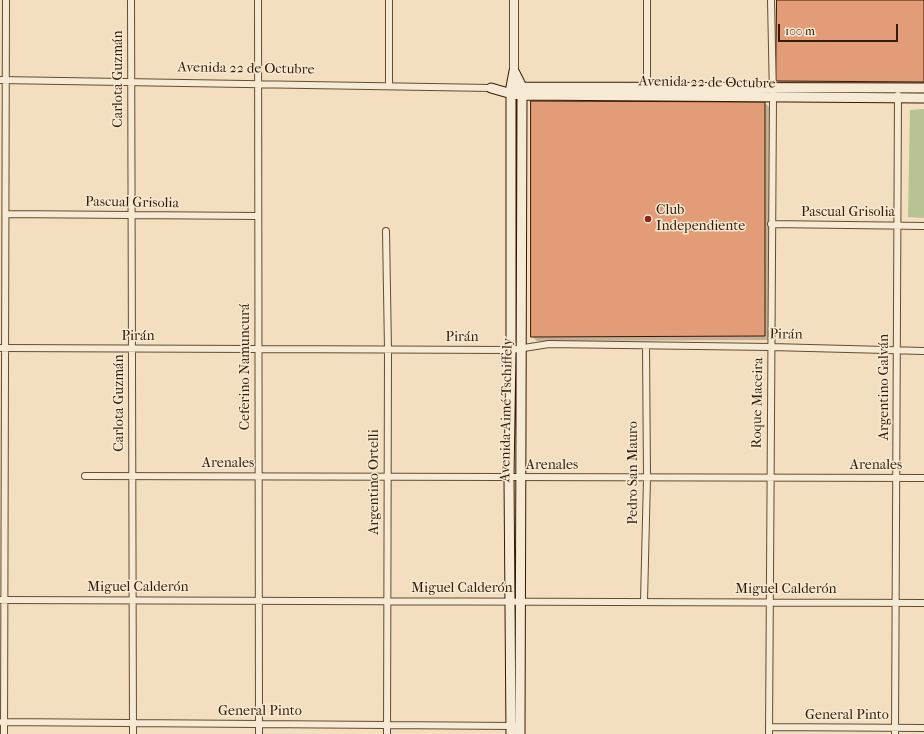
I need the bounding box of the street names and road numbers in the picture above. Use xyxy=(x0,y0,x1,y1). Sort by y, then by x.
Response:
street label: Carlota Guzmán xyxy=(111,30,127,128)
street label: Avenida 22 de Octubre xyxy=(177,59,315,79)
street label: Avenida 22 de Octubre xyxy=(638,73,776,93)
street label: Pascual Grisolia xyxy=(85,194,179,212)
street label: Pascual Grisolia xyxy=(801,205,895,221)
street label: Ceferino Namuncurá xyxy=(238,304,254,430)
street label: Pirán xyxy=(769,326,803,344)
street label: Pirán xyxy=(121,329,155,345)
street label: Pirán xyxy=(445,330,479,346)
street label: Argentino Galván xyxy=(877,334,893,440)
street label: Avenida Aimé Tschiffely xyxy=(497,338,517,482)
street label: Carlota Guzmán xyxy=(112,354,128,452)
street label: Roque Maceira xyxy=(749,357,767,449)
street label: Pedro San Mauro xyxy=(626,421,642,525)
street label: Argentino Ortelli xyxy=(367,429,383,535)
street label: Arenales xyxy=(202,456,254,472)
street label: Arenales xyxy=(526,458,578,474)
street label: Arenales xyxy=(850,458,902,474)
street label: Miguel Calderón xyxy=(87,580,189,596)
street label: Miguel Calderón xyxy=(411,581,513,597)
street label: Miguel Calderón xyxy=(735,582,837,598)
street label: General Pinto xyxy=(218,704,302,720)
street label: General Pinto xyxy=(805,708,889,724)

